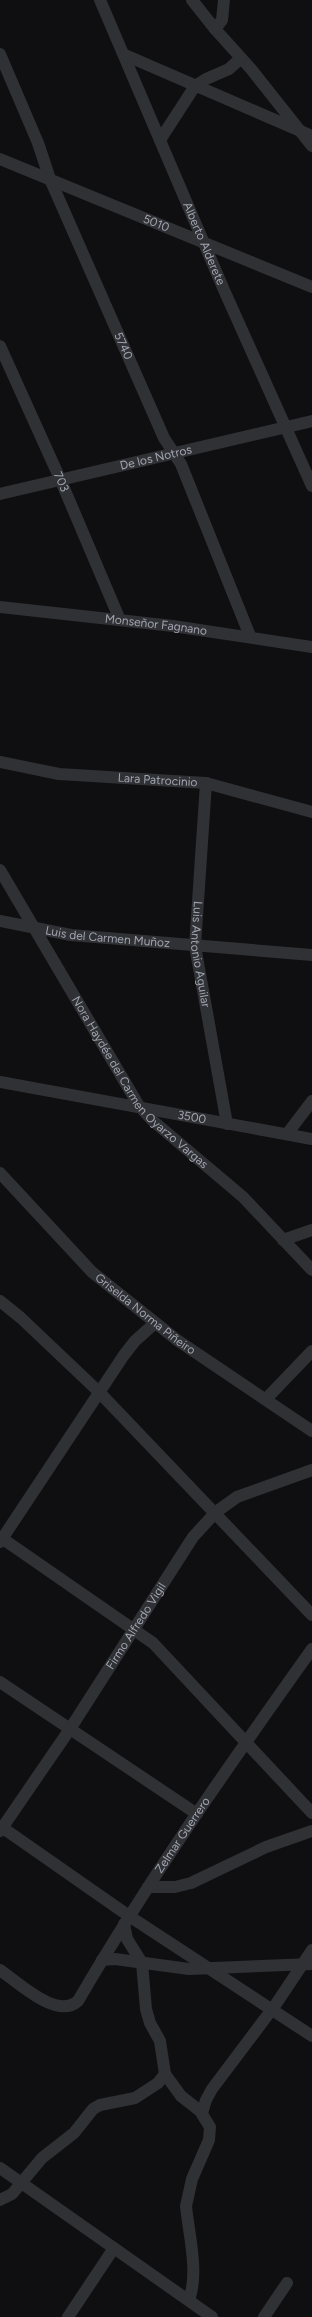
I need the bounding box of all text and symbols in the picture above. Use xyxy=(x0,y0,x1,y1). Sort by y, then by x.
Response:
street label: Alberto Alderete xyxy=(180,200,228,288)
street label: 5010 xyxy=(141,211,172,235)
street label: 5740 xyxy=(111,330,136,362)
street label: De los Notros xyxy=(118,442,194,473)
street label: 703 xyxy=(51,469,72,494)
street label: Monseñor Fagnano xyxy=(104,612,208,638)
street label: Lara Patrocinio xyxy=(117,771,198,789)
street label: Luis Antonio Aguilar xyxy=(188,901,213,1009)
street label: Luis del Carmen Muñoz xyxy=(44,923,171,950)
street label: Nora Haydée del Carmen Oyarzo Vargas xyxy=(69,994,211,1172)
street label: 3500 xyxy=(176,1108,208,1127)
street label: Griselda Norma Piñeiro xyxy=(92,1270,198,1357)
street label: Firmo Alfredo Vigil xyxy=(103,1580,169,1672)
street label: Zelmar Guerrero xyxy=(152,1794,213,1876)

